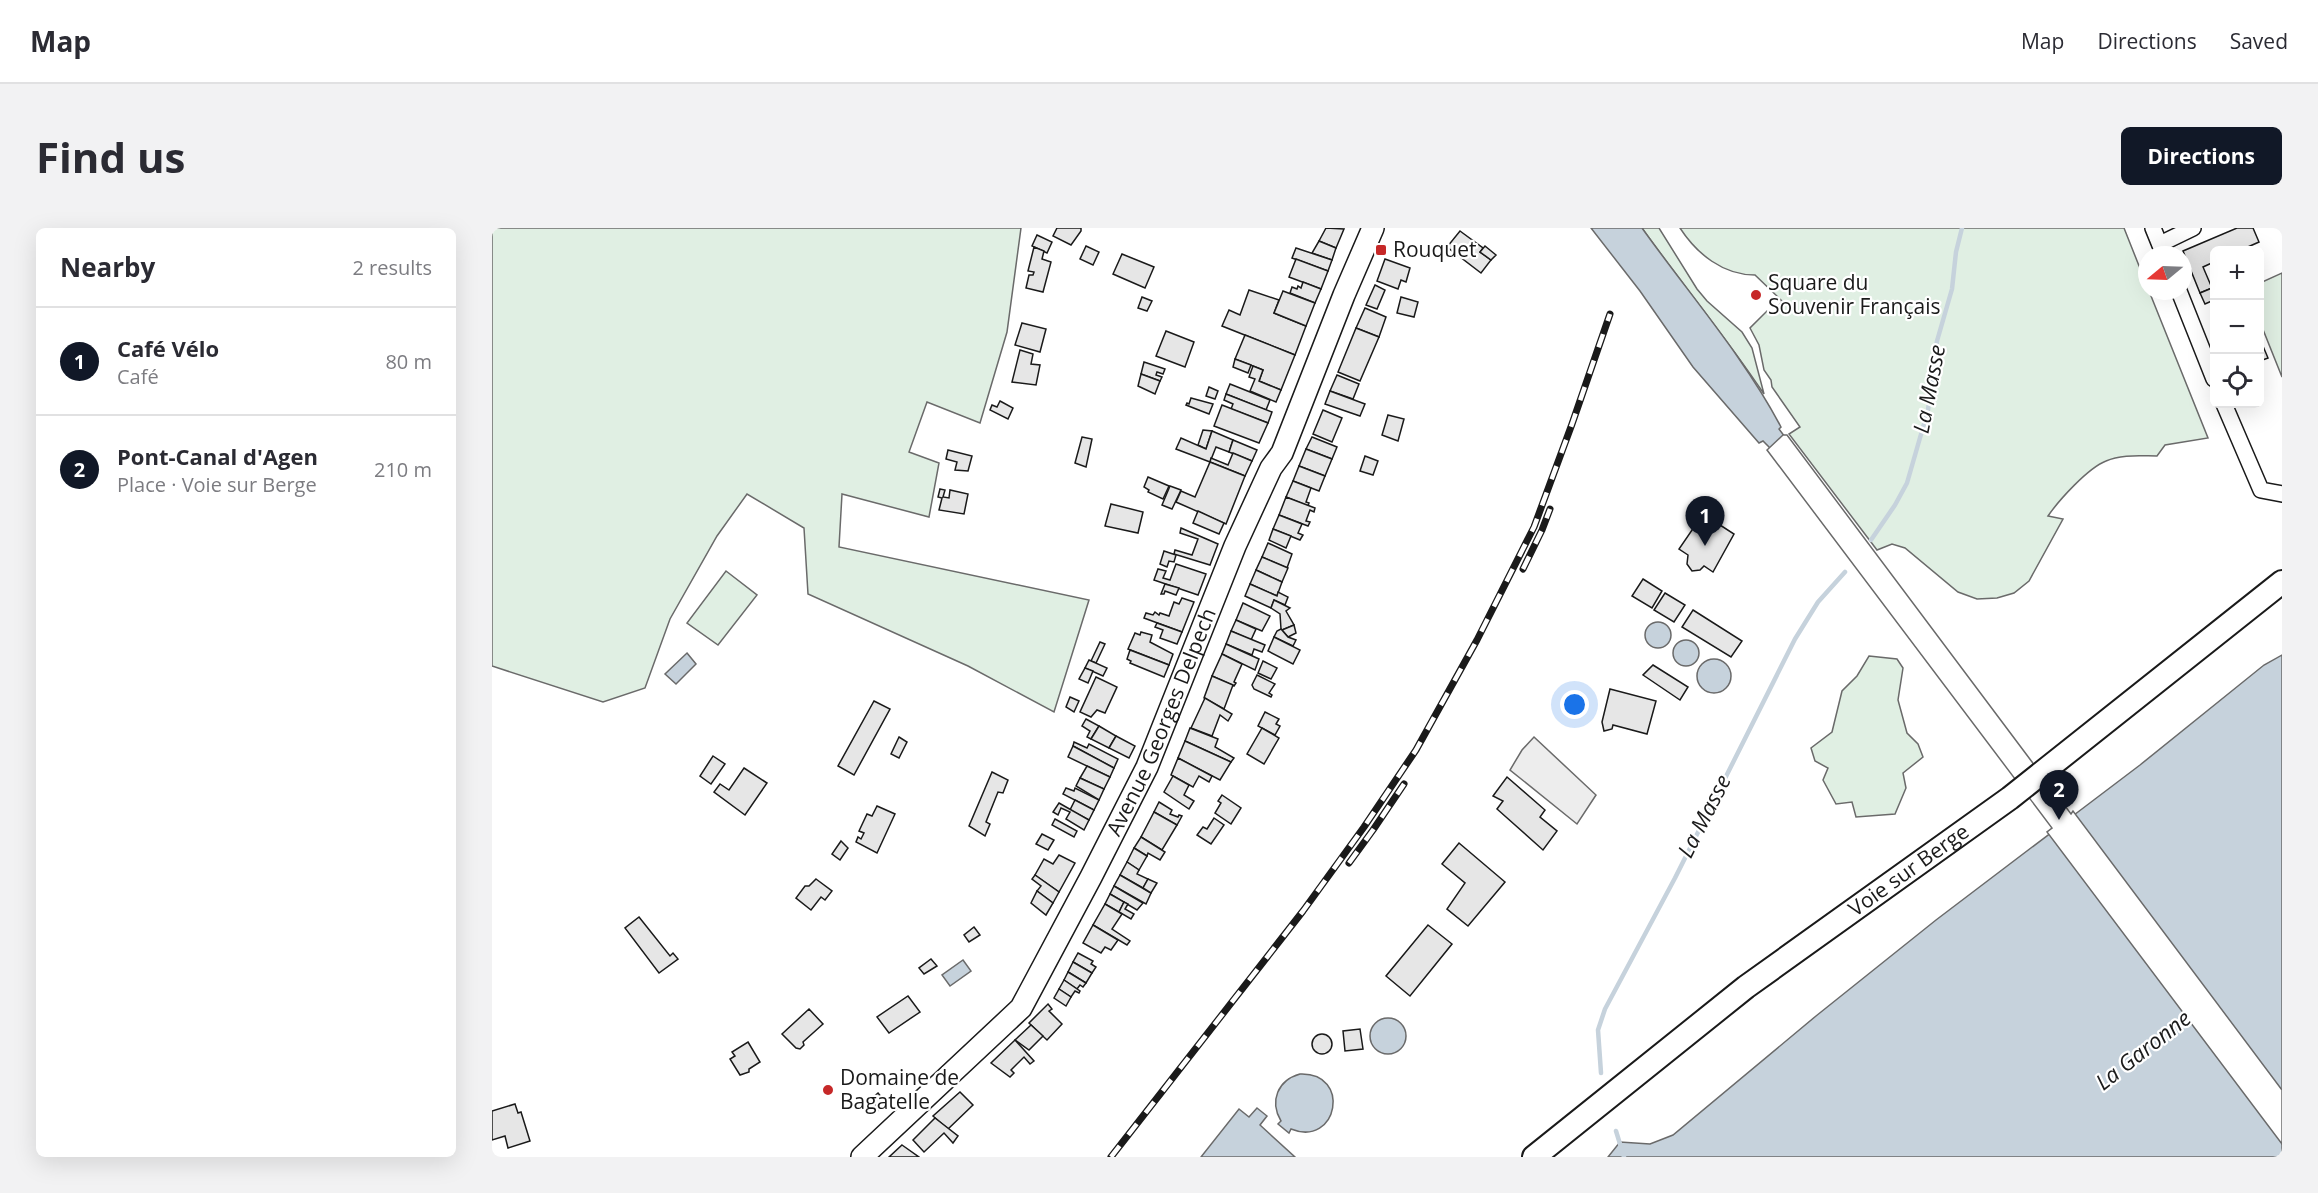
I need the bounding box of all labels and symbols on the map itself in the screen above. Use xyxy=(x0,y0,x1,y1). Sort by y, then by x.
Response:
place label: Rouquet xyxy=(1393,235,1476,263)
marker: Rouquet xyxy=(1374,243,1388,257)
north arrow xyxy=(2138,246,2192,300)
place label: Square du Souvenir Français xyxy=(1768,268,1941,320)
marker: Square du Souvenir Français xyxy=(1749,288,1763,302)
water label: La Masse xyxy=(1905,342,1951,436)
pin: 1 xyxy=(1686,496,1724,546)
street label: Avenue Georges Delpech xyxy=(1099,604,1222,840)
your location xyxy=(1560,690,1589,719)
water label: La Masse xyxy=(1669,769,1737,862)
pin: 2 xyxy=(2040,770,2078,820)
street label: Voie sur Berge xyxy=(1842,817,1974,922)
water label: La Garonne xyxy=(2088,1002,2196,1096)
place label: Domaine de Bagatelle xyxy=(840,1063,959,1115)
marker: Domaine de Bagatelle xyxy=(821,1083,835,1097)

